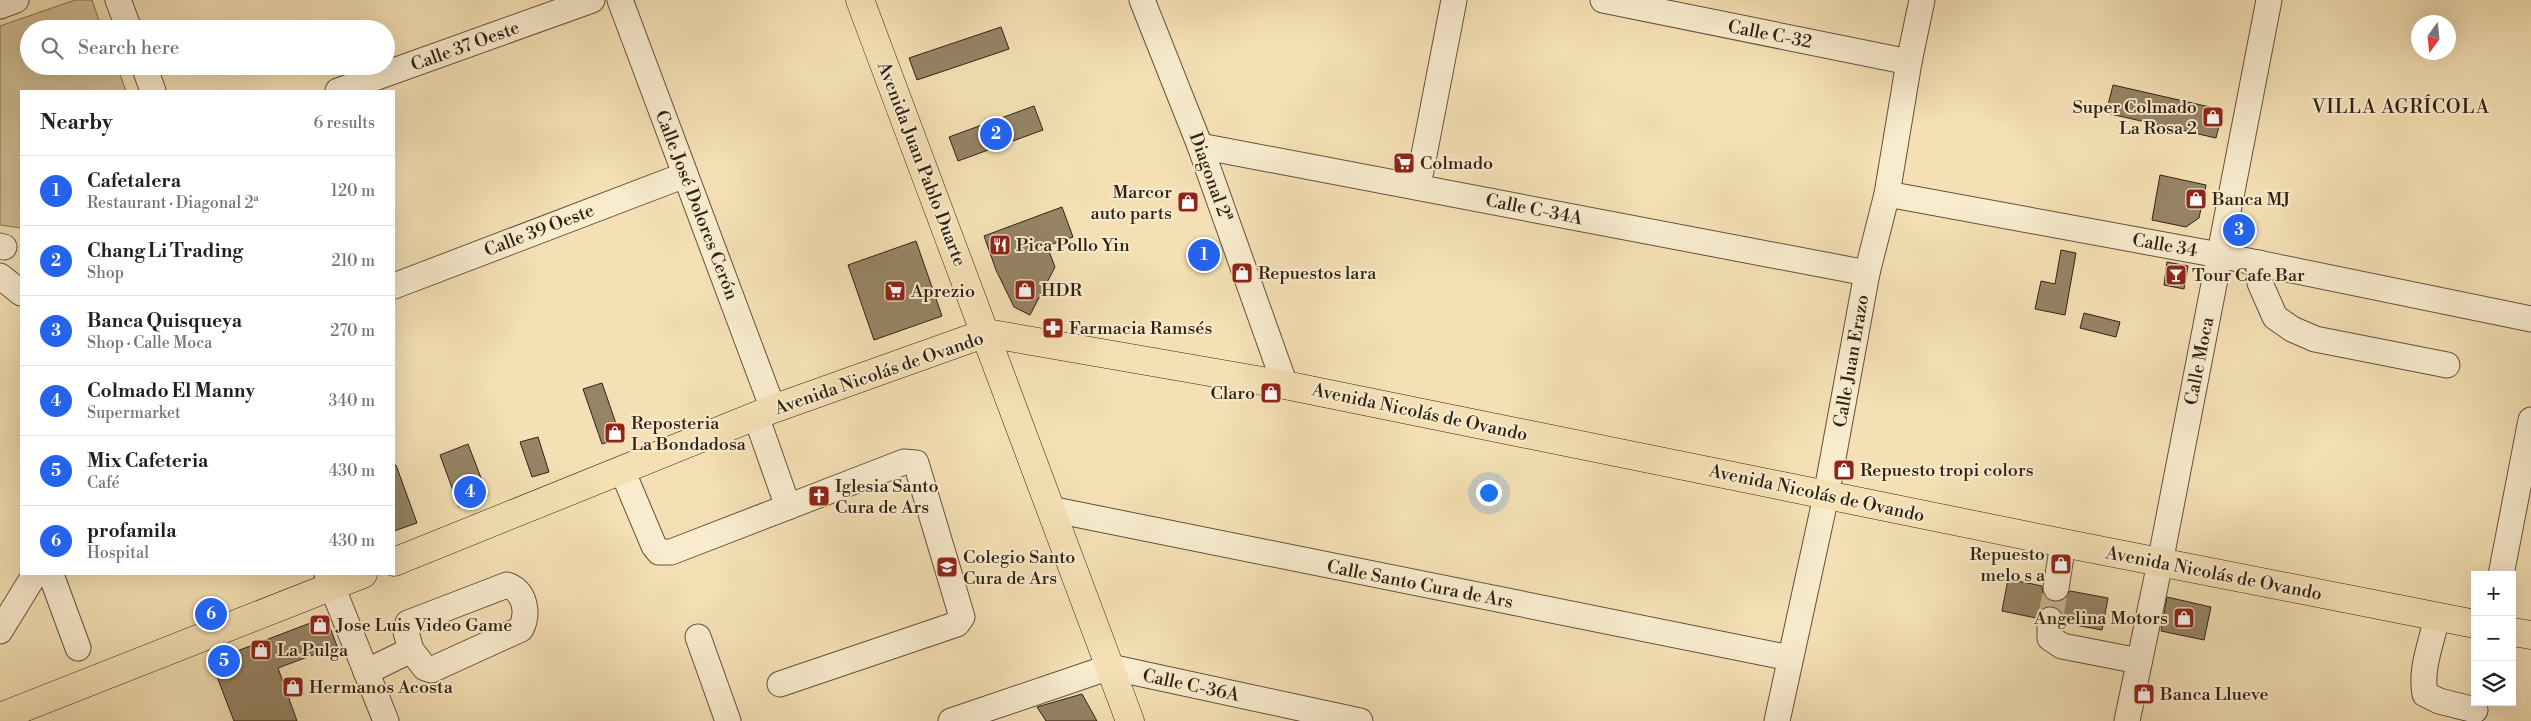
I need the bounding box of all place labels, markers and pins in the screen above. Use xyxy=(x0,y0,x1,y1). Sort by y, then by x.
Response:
place label: Super Colmado La Rosa 2 xyxy=(2072,96,2197,140)
shop icon: Super Colmado La Rosa 2 xyxy=(2201,105,2225,129)
pin: 2 xyxy=(980,115,1012,153)
supermarket icon: Colmado xyxy=(1392,151,1416,175)
place label: Colmado xyxy=(1420,152,1493,175)
place label: Marcor auto parts xyxy=(1091,181,1172,225)
shop icon: Banca MJ xyxy=(2184,187,2208,211)
place label: Banca MJ xyxy=(2211,188,2291,211)
shop icon: Marcor auto parts xyxy=(1176,190,1200,214)
pin: 3 xyxy=(2223,211,2255,249)
restaurant icon: Pica Pollo Yin xyxy=(988,233,1012,257)
place label: Pica Pollo Yin xyxy=(1016,234,1130,257)
pin: 1 xyxy=(1188,236,1220,274)
shop icon: Repuestos lara xyxy=(1230,261,1254,285)
place label: Repuestos lara xyxy=(1258,262,1377,285)
bar icon: Tour Cafe Bar xyxy=(2164,263,2188,287)
place label: Tour Cafe Bar xyxy=(2192,264,2305,287)
shop icon: HDR xyxy=(1013,278,1037,302)
supermarket icon: Aprezio xyxy=(883,279,907,303)
place label: HDR xyxy=(1041,279,1082,302)
place label: Aprezio xyxy=(910,280,975,303)
pharmacy icon: Farmacia Ramsés xyxy=(1041,316,1065,340)
place label: Farmacia Ramsés xyxy=(1069,317,1212,340)
shop icon: Claro xyxy=(1259,381,1283,405)
place label: Claro xyxy=(1211,382,1255,405)
place label: Reposteria La Bondadosa xyxy=(631,412,747,456)
shop icon: Reposteria La Bondadosa xyxy=(603,421,627,445)
shop icon: Repuesto tropi colors xyxy=(1832,458,1856,482)
place label: Repuesto tropi colors xyxy=(1860,459,2034,482)
pin: 4 xyxy=(454,473,486,511)
place label: Iglesia Santo Cura de Ars xyxy=(835,475,939,519)
church icon: Iglesia Santo Cura de Ars xyxy=(807,484,831,508)
place label: Repuesto melo s a xyxy=(1970,543,2046,587)
place label: Colegio Santo Cura de Ars xyxy=(963,546,1075,590)
shop icon: Repuesto melo s a xyxy=(2049,552,2073,576)
school or university icon: Colegio Santo Cura de Ars xyxy=(935,555,959,579)
pin: 6 xyxy=(195,595,227,633)
shop icon: Angelina Motors xyxy=(2172,606,2196,630)
place label: Angelina Motors xyxy=(2033,607,2168,630)
shop icon: Jose Luis Video Game xyxy=(308,613,332,637)
place label: Jose Luis Video Game xyxy=(335,614,512,637)
shop icon: La Pulga xyxy=(249,638,273,662)
place label: La Pulga xyxy=(277,639,349,662)
pin: 5 xyxy=(208,642,240,680)
shop icon: Hermanos Acosta xyxy=(281,675,305,699)
place label: Hermanos Acosta xyxy=(309,676,454,699)
shop icon: Banca Llueve xyxy=(2132,682,2156,706)
place label: Banca Llueve xyxy=(2159,683,2269,706)

